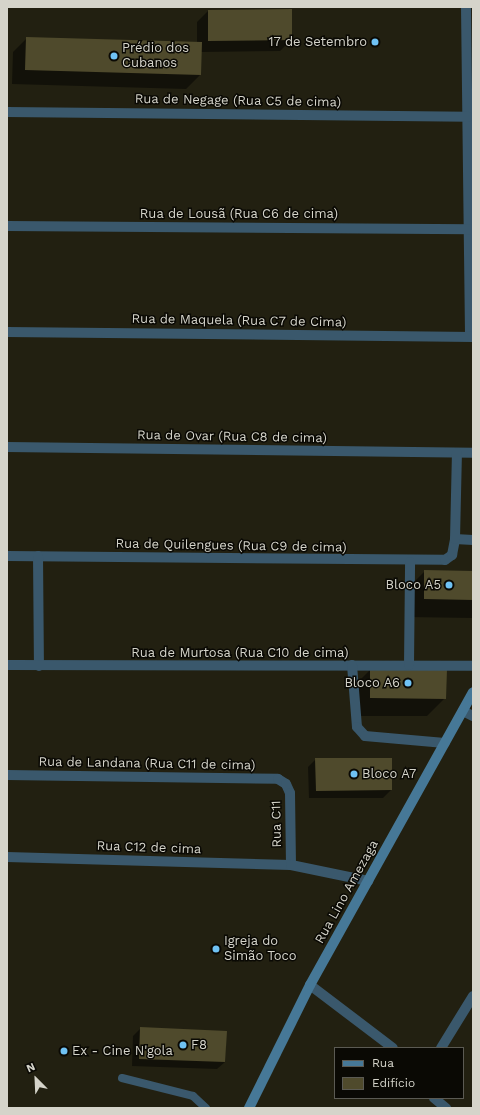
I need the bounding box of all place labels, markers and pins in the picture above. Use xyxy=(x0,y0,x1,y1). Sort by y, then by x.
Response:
place label: 17 de Setembro xyxy=(268,34,367,50)
marker: 17 de Setembro xyxy=(370,37,380,47)
place label: Prédio dos Cubanos xyxy=(122,41,189,72)
marker: Prédio dos Cubanos xyxy=(109,51,119,61)
place label: Bloco A5 xyxy=(385,577,441,593)
marker: Bloco A5 xyxy=(444,580,454,590)
place label: Bloco A6 xyxy=(344,675,400,691)
marker: Bloco A6 xyxy=(403,678,413,688)
place label: Bloco A7 xyxy=(362,766,417,782)
marker: Bloco A7 xyxy=(349,769,359,779)
place label: Igreja do Simão Toco xyxy=(224,934,297,965)
marker: Igreja do Simão Toco xyxy=(211,944,221,954)
place label: F8 xyxy=(191,1037,207,1053)
marker: F8 xyxy=(178,1040,188,1050)
place label: Ex - Cine N'gola xyxy=(72,1043,173,1059)
marker: Ex - Cine N'gola xyxy=(59,1046,69,1056)

